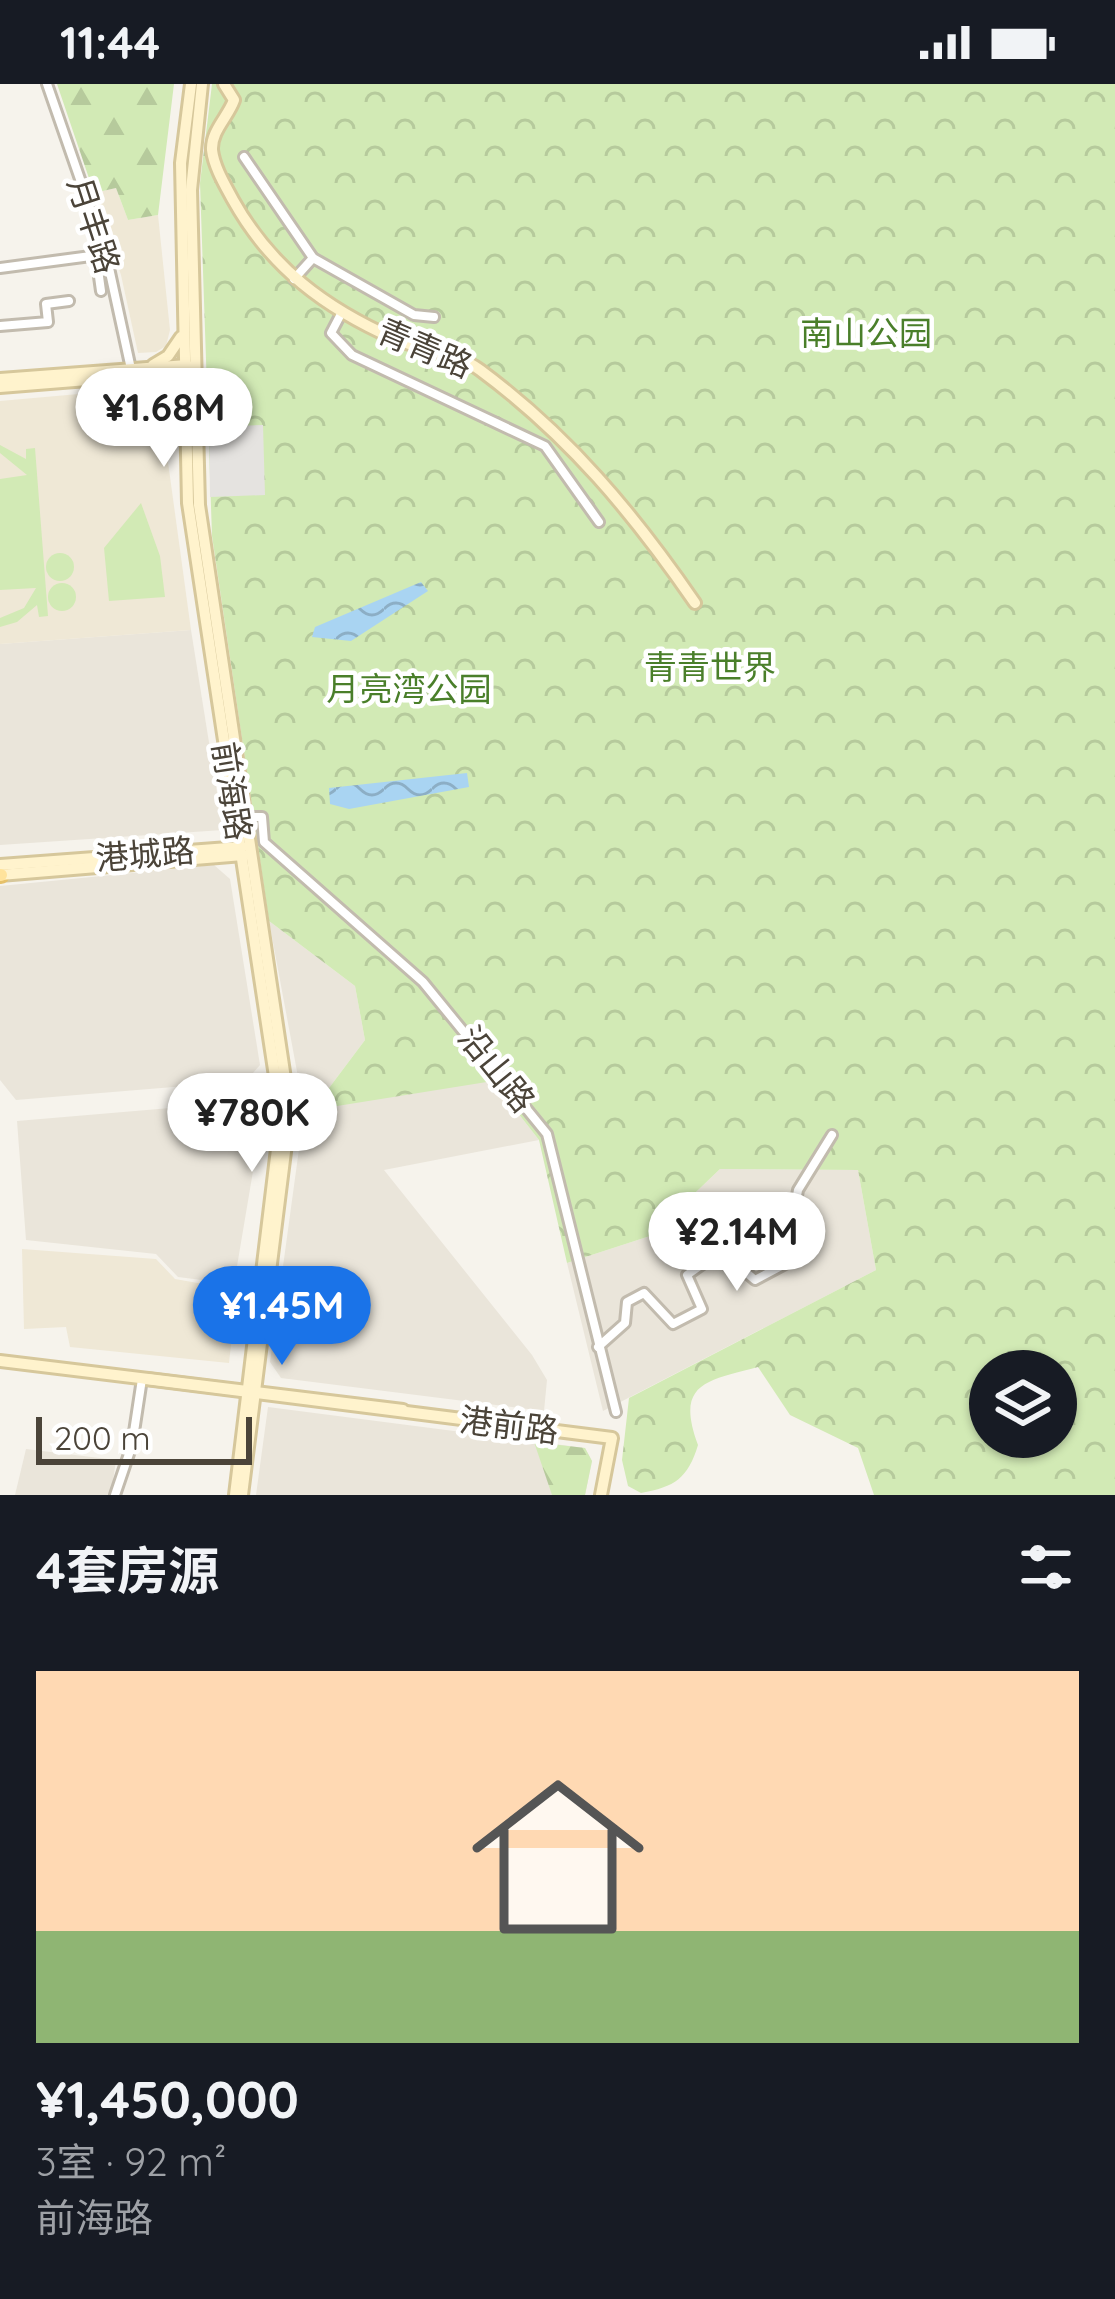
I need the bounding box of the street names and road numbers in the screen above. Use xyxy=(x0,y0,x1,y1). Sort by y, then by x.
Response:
street label: 月丰路 xyxy=(60,171,129,278)
street label: 青青路 xyxy=(372,309,479,386)
street label: 前海路 xyxy=(205,739,260,843)
street label: 港城路 xyxy=(94,829,196,878)
street label: 沿山路 xyxy=(450,1017,544,1120)
street label: 港前路 xyxy=(457,1398,561,1451)

